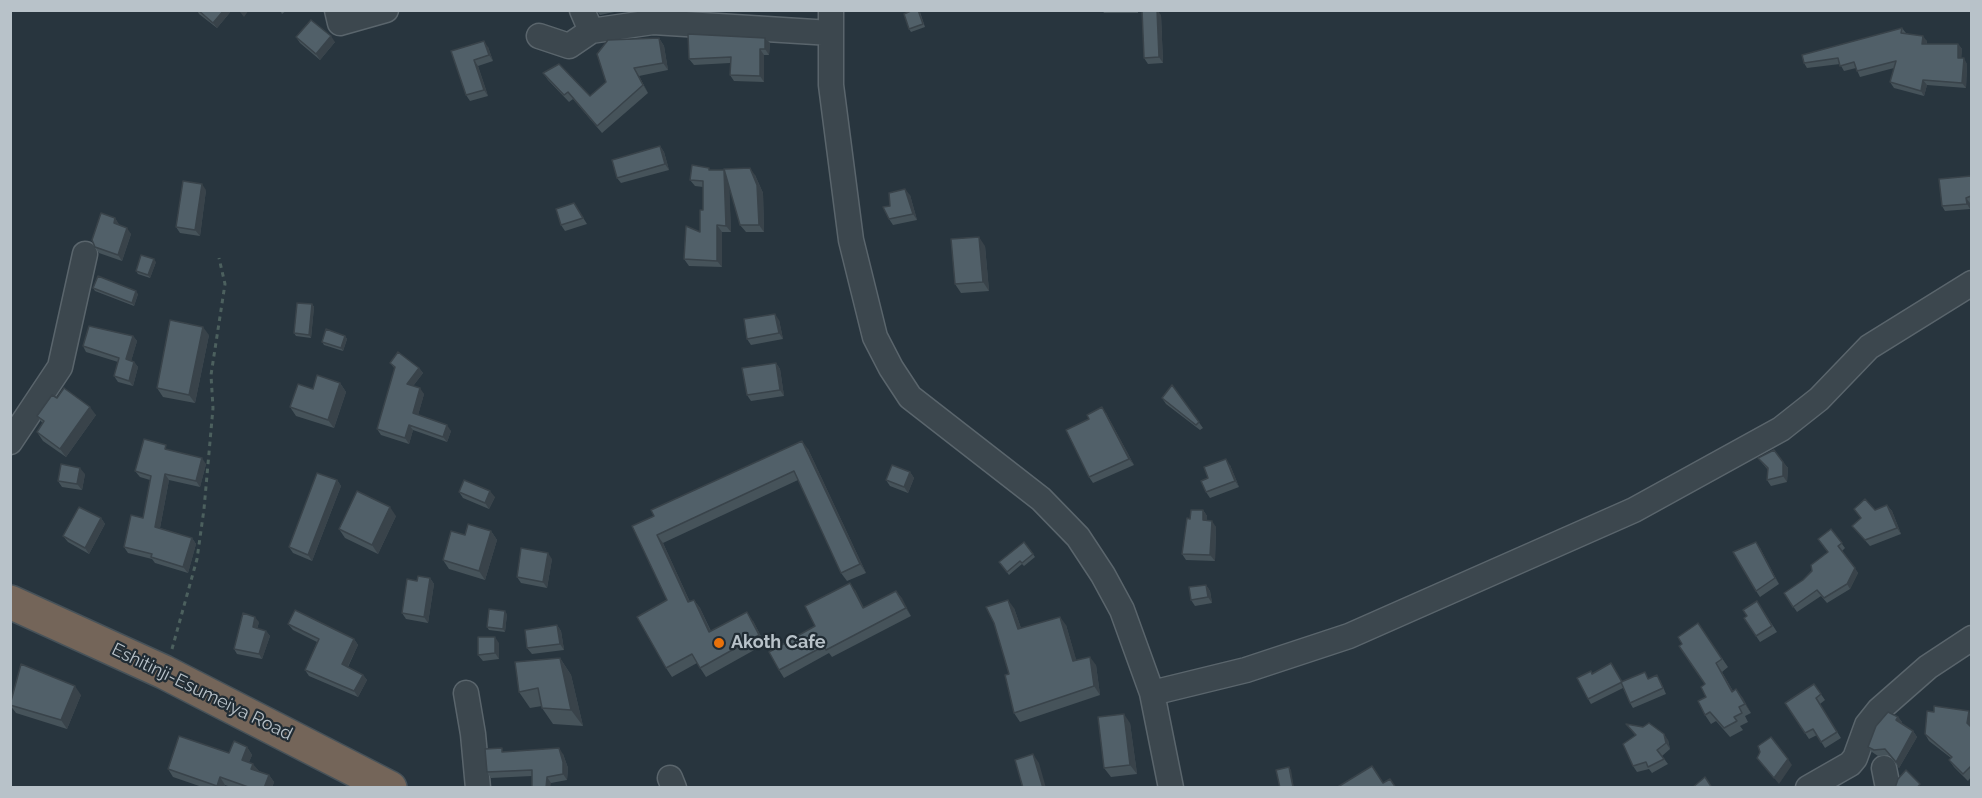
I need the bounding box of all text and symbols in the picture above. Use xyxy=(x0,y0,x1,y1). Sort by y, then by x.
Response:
place label: Akoth Cafe xyxy=(731,632,825,654)
marker: Akoth Cafe xyxy=(712,636,726,650)
street label: Eshitinji-Esumeiya Road xyxy=(108,639,296,745)

